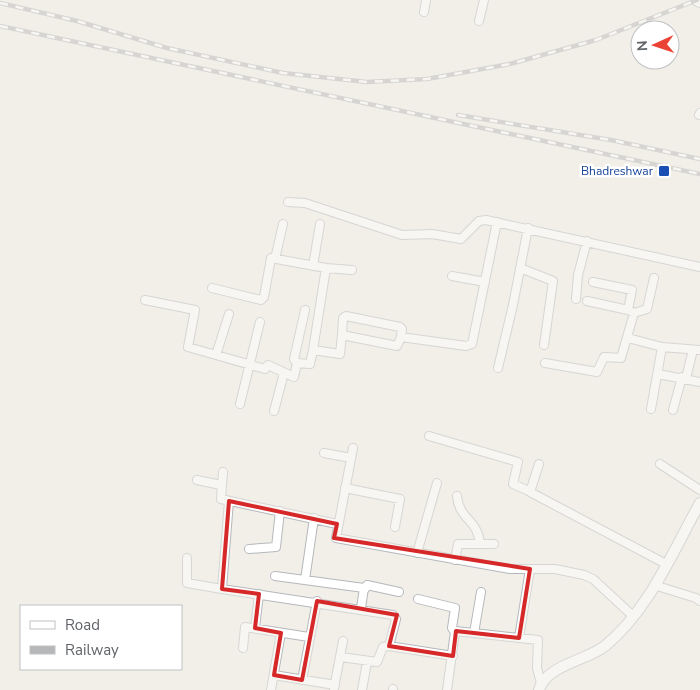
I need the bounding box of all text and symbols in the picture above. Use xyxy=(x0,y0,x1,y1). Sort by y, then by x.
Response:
north arrow xyxy=(630,20,680,70)
text: N xyxy=(633,40,652,51)
place label: Bhadreshwar xyxy=(581,163,654,179)
marker: Bhadreshwar xyxy=(657,164,671,178)
legend xyxy=(20,605,182,670)
text: Road xyxy=(65,615,100,635)
text: Railway xyxy=(65,640,119,660)

